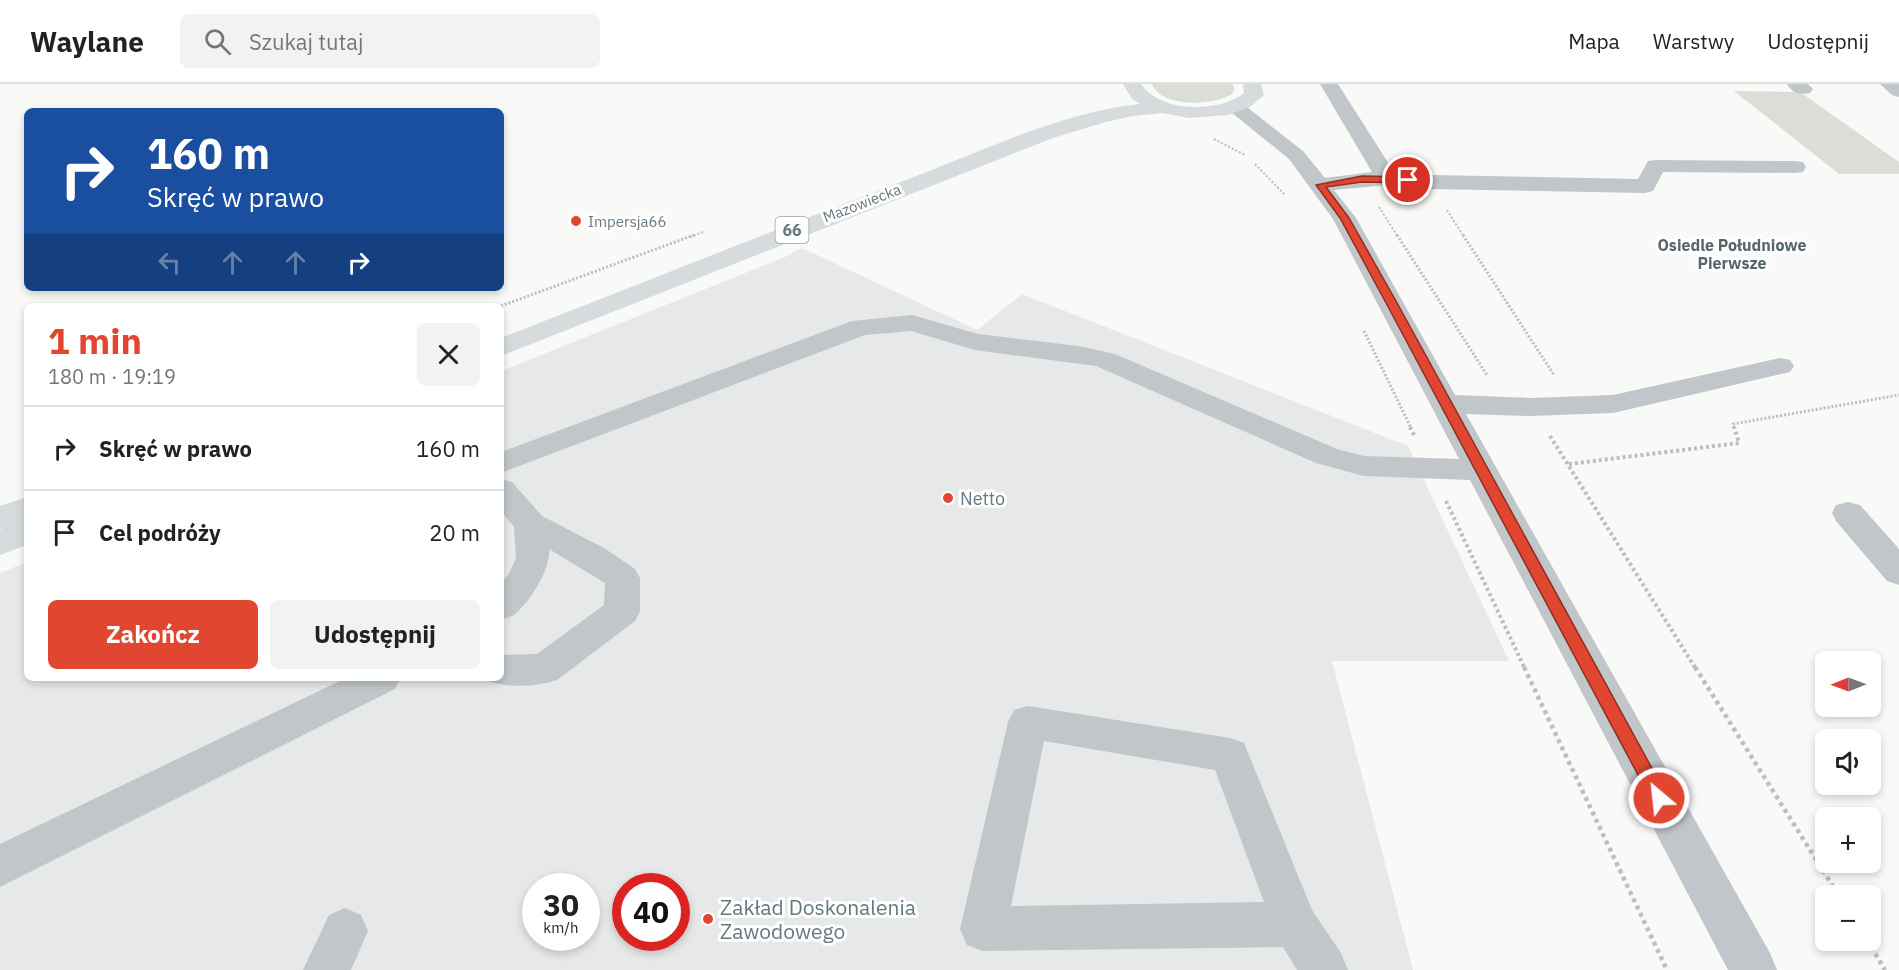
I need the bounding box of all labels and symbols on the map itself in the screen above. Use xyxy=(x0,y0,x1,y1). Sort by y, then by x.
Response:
pin xyxy=(1382,154,1433,205)
street label: Mazowiecka xyxy=(820,179,904,227)
place label: Impersja66 xyxy=(588,212,667,231)
marker: Impersja66 xyxy=(569,214,583,228)
road number: 66 xyxy=(776,217,808,243)
district label: Osiedle Południowe Pierwsze xyxy=(1657,235,1807,273)
place label: Netto xyxy=(960,487,1005,510)
marker: Netto xyxy=(941,491,955,505)
north arrow xyxy=(1815,651,1881,717)
position arrow xyxy=(1627,766,1691,830)
speed limit sign: 40 xyxy=(612,873,690,951)
place label: Zakład Doskonalenia Zawodowego xyxy=(720,893,916,945)
marker: Zakład Doskonalenia Zawodowego xyxy=(701,912,715,926)

